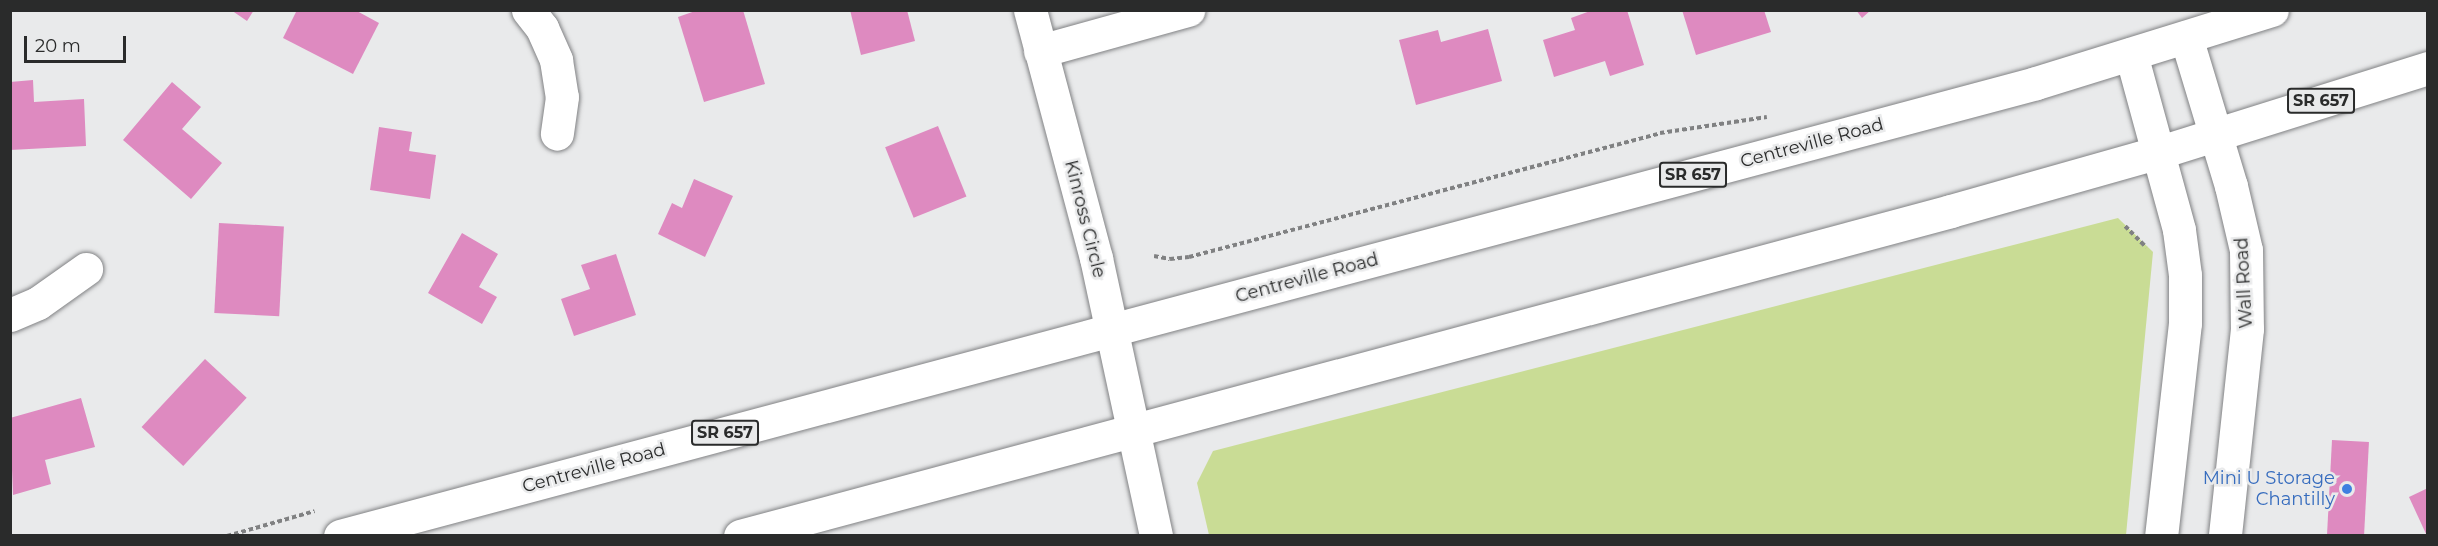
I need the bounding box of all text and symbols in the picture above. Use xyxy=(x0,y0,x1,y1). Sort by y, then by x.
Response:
scale bar xyxy=(27,24,129,62)
text: 20 m xyxy=(35,35,81,57)
road number: SR 657 xyxy=(2286,88,2356,114)
street label: Centreville Road xyxy=(1738,114,1886,172)
street label: Kinross Circle xyxy=(1060,158,1110,280)
road number: SR 657 xyxy=(1658,162,1728,188)
street label: Wall Road xyxy=(2231,237,2257,329)
street label: Centreville Road xyxy=(1233,249,1381,307)
road number: SR 657 xyxy=(690,420,760,446)
street label: Centreville Road xyxy=(520,439,668,497)
place label: Mini U Storage Chantilly xyxy=(2203,468,2335,510)
marker: Mini U Storage Chantilly xyxy=(2340,482,2354,496)

